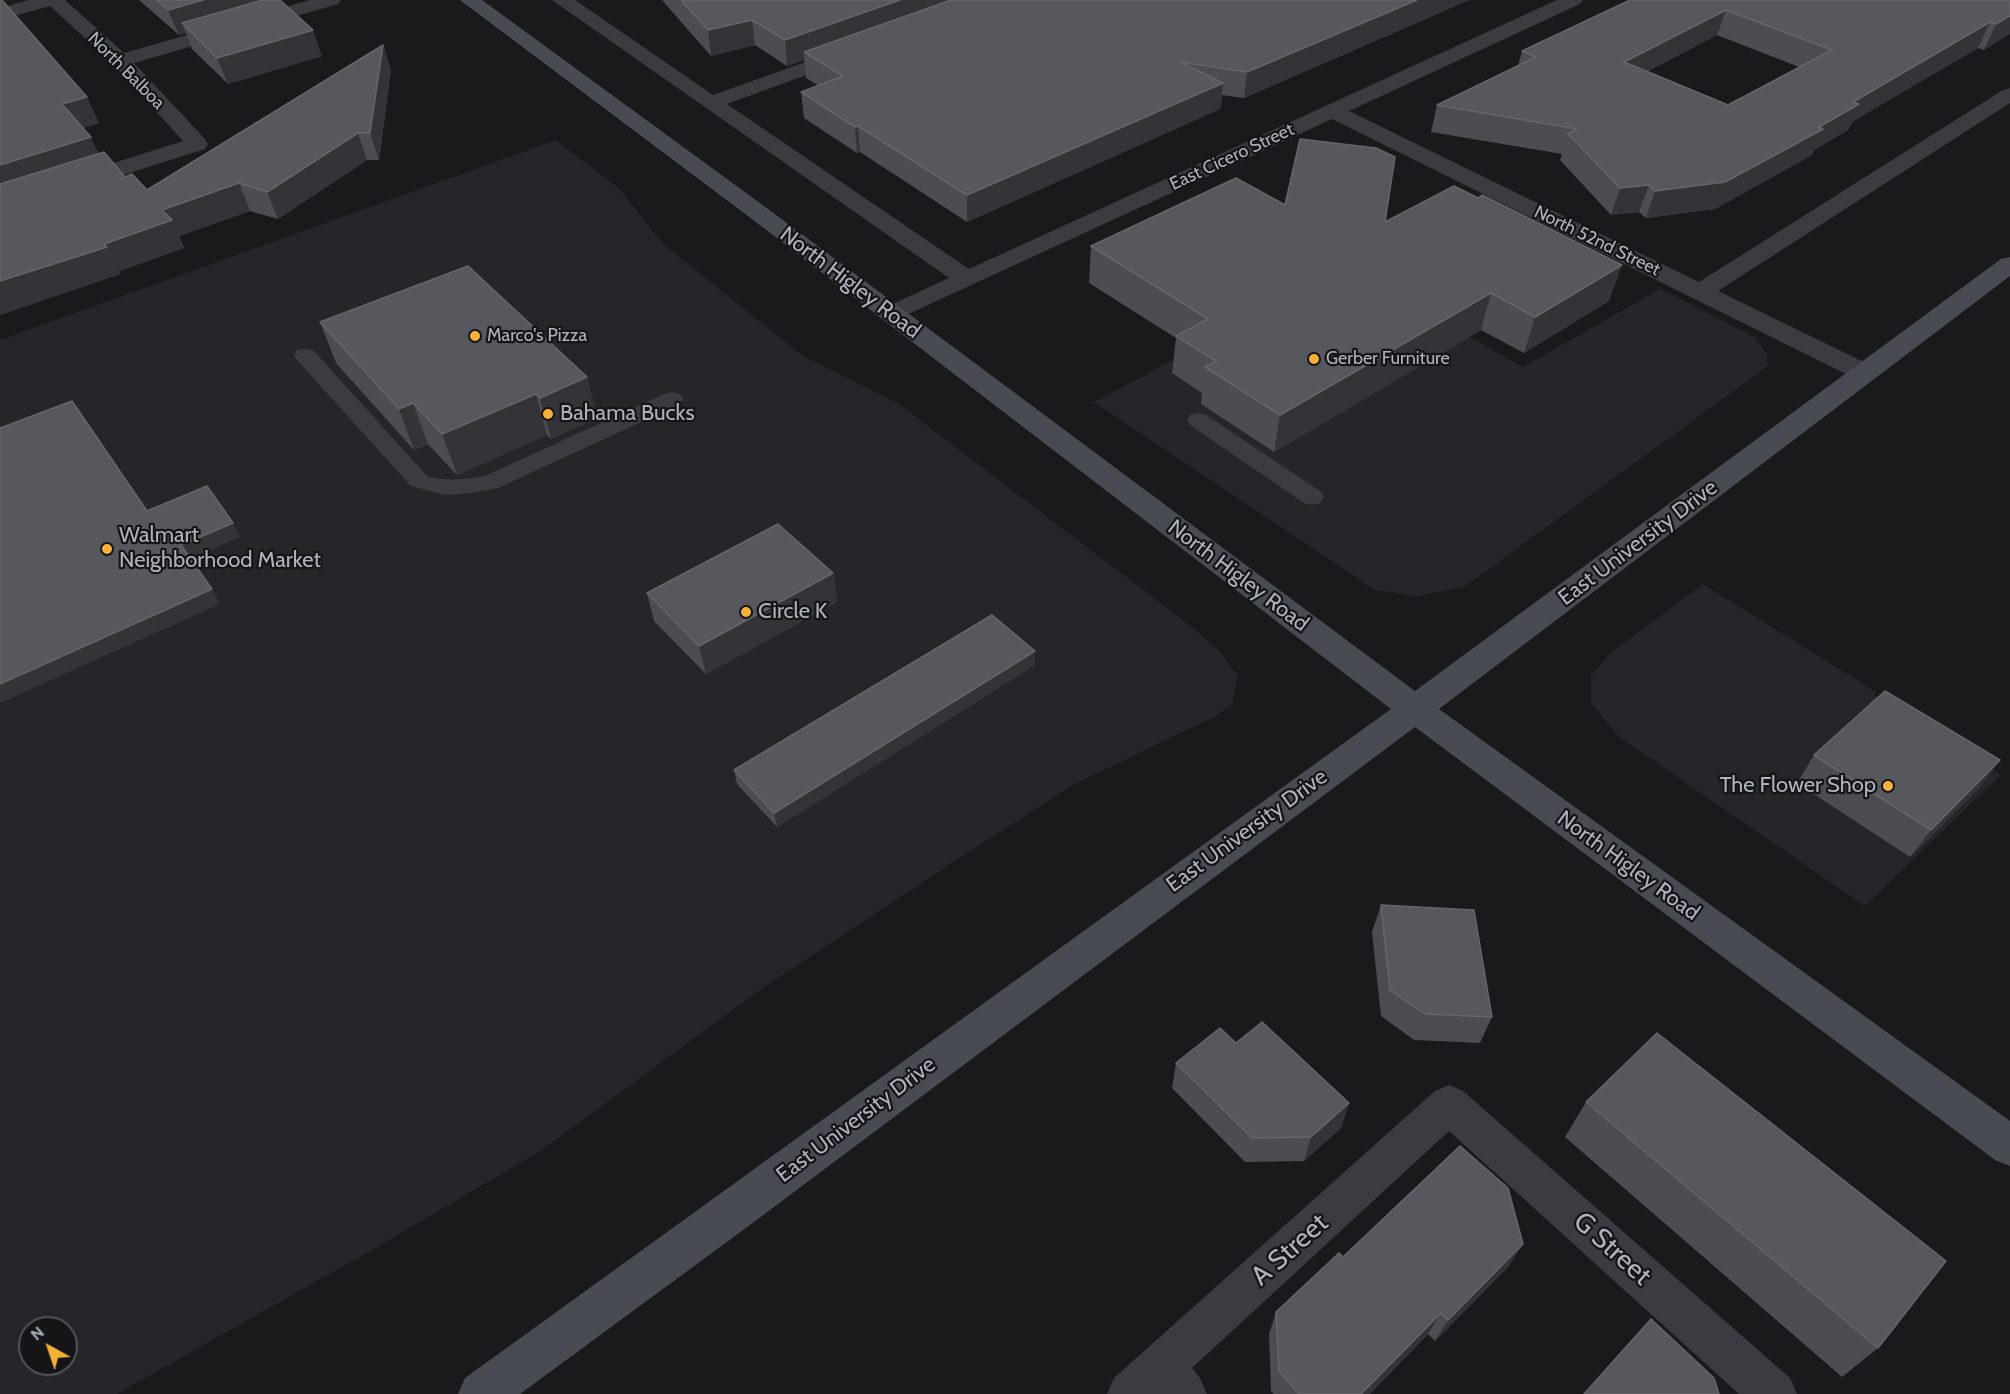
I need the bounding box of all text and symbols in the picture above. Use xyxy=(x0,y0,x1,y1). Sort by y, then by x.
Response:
street label: North Balboa xyxy=(83,28,169,114)
street label: East Cicero Street xyxy=(1166,119,1298,195)
street label: North 52nd Street xyxy=(1531,201,1663,281)
street label: North Higley Road xyxy=(774,221,926,345)
place label: Marco's Pizza xyxy=(487,325,587,347)
marker: Marco's Pizza xyxy=(468,329,482,343)
place label: Gerber Furniture xyxy=(1326,348,1450,370)
marker: Gerber Furniture xyxy=(1307,352,1321,366)
place label: Bahama Bucks xyxy=(560,401,694,427)
marker: Bahama Bucks xyxy=(541,407,555,421)
street label: East University Drive xyxy=(1553,475,1723,611)
street label: North Higley Road xyxy=(1162,514,1314,638)
place label: Walmart Neighborhood Market xyxy=(119,523,321,574)
marker: Walmart Neighborhood Market xyxy=(100,542,114,556)
place label: Circle K xyxy=(758,599,827,625)
marker: Circle K xyxy=(739,605,753,619)
street label: East University Drive xyxy=(1161,764,1333,898)
place label: The Flower Shop xyxy=(1720,773,1876,799)
marker: The Flower Shop xyxy=(1881,779,1895,793)
street label: North Higley Road xyxy=(1552,806,1704,926)
street label: East University Drive xyxy=(771,1052,941,1188)
street label: G Street xyxy=(1566,1206,1658,1292)
street label: A Street xyxy=(1245,1207,1335,1293)
north arrow xyxy=(18,1316,78,1376)
text: N xyxy=(27,1322,48,1344)

